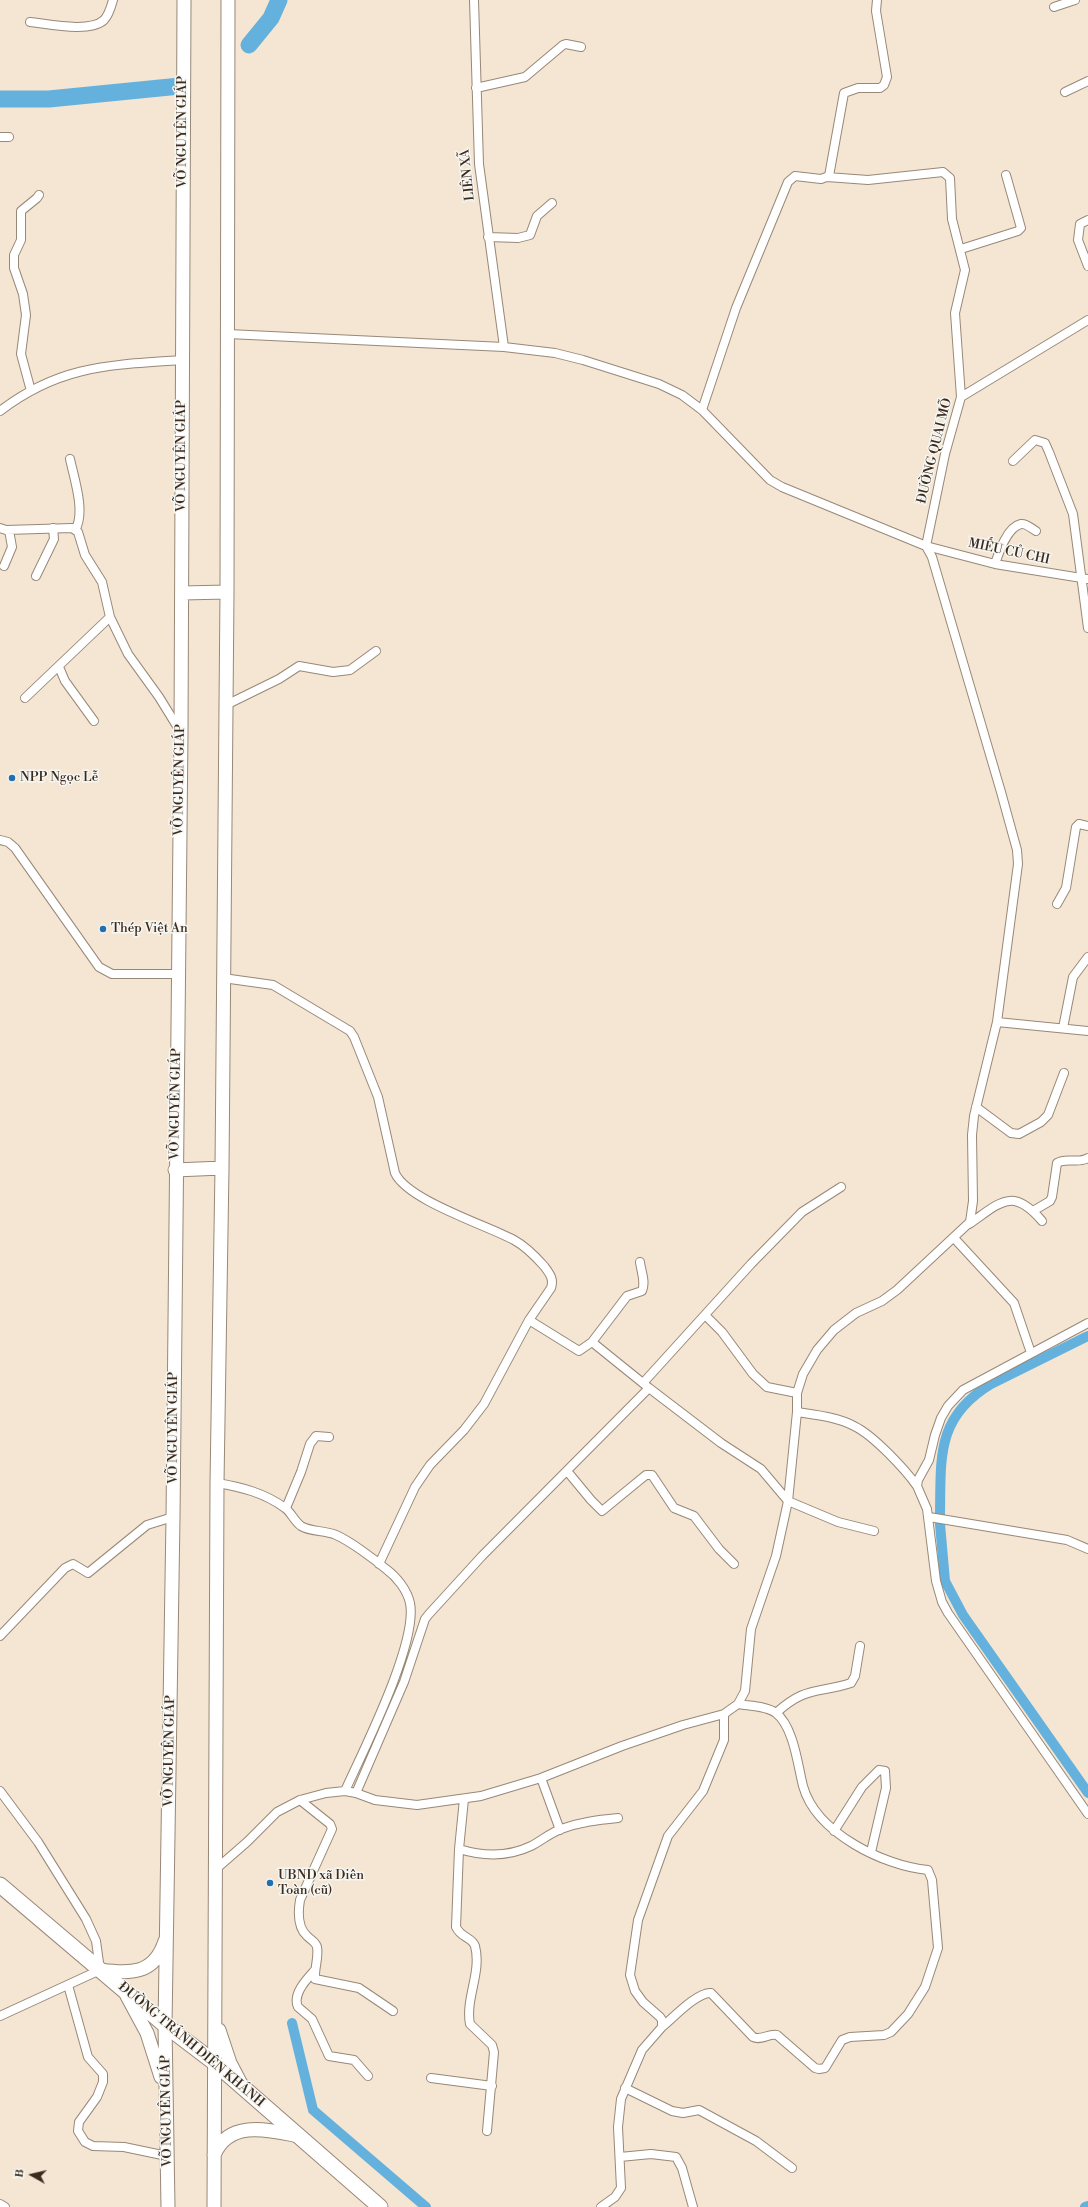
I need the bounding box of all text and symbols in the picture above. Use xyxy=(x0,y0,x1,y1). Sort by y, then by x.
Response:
street label: VÕ NGUYÊN GIÁP xyxy=(175,76,191,188)
street label: LIÊN XÃ xyxy=(458,148,478,202)
street label: ĐƯỜNG QUAI MÕ xyxy=(914,397,956,505)
street label: VÕ NGUYÊN GIÁP xyxy=(174,400,190,512)
street label: MIẾU CỦ CHI xyxy=(967,536,1051,568)
street label: VÕ NGUYÊN GIÁP xyxy=(171,724,189,836)
place label: NPP Ngọc Lễ xyxy=(20,770,98,786)
marker: NPP Ngọc Lễ xyxy=(7,773,17,783)
place label: Thép Việt An xyxy=(111,921,188,937)
marker: Thép Việt An xyxy=(98,924,108,934)
street label: VÕ NGUYÊN GIÁP xyxy=(167,1048,185,1160)
street label: VÕ NGUYÊN GIÁP xyxy=(166,1372,182,1484)
street label: VÕ NGUYÊN GIÁP xyxy=(161,1695,179,1807)
place label: UBND xã Diên Toàn (cũ) xyxy=(278,1868,364,1899)
marker: UBND xã Diên Toàn (cũ) xyxy=(265,1878,275,1888)
street label: ĐƯỜNG TRÁNH DIÊN KHÁNH xyxy=(115,1979,267,2111)
street label: VÕ NGUYÊN GIÁP xyxy=(158,2055,176,2167)
north arrow xyxy=(12,2155,52,2195)
text: B xyxy=(13,2168,28,2178)

